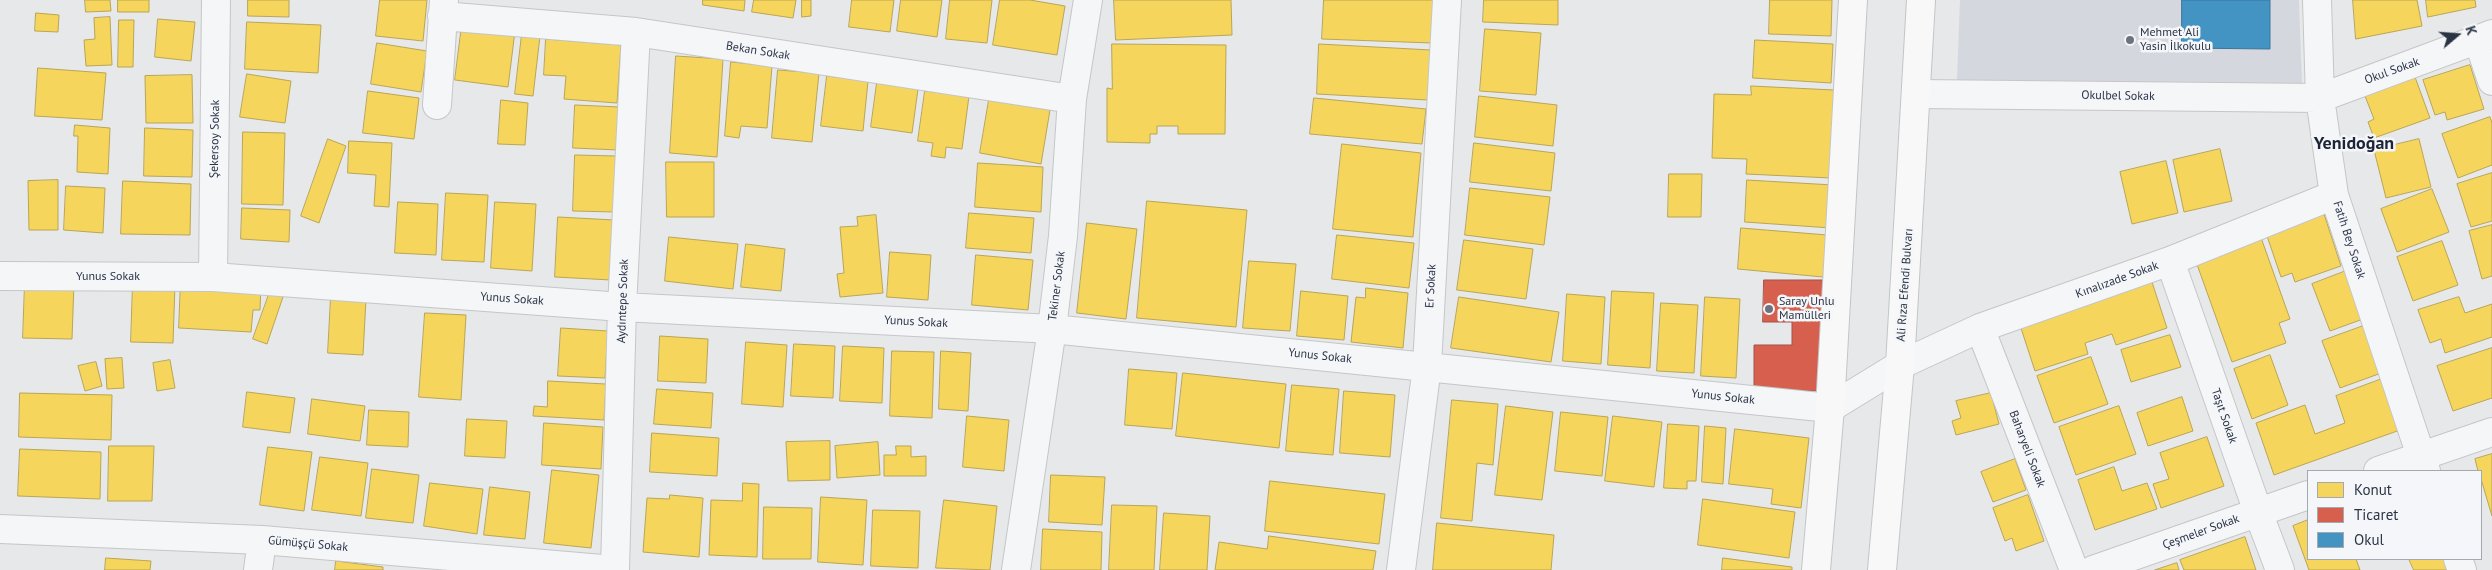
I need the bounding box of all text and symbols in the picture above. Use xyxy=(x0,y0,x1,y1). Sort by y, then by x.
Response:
north arrow xyxy=(2432,10,2482,60)
text: K xyxy=(2461,23,2481,37)
place label: Mehmet Ali Yasin İlkokulu xyxy=(2140,26,2211,54)
marker: Mehmet Ali Yasin İlkokulu xyxy=(2124,34,2136,46)
street label: Bekan Sokak xyxy=(725,39,791,63)
street label: Okul Sokak xyxy=(2363,54,2421,88)
street label: Okulbel Sokak xyxy=(2081,88,2155,104)
street label: Şekersoy Sokak xyxy=(207,100,223,178)
district label: Yenidoğan xyxy=(2314,133,2394,155)
street label: Fatih Bey Sokak xyxy=(2330,199,2368,281)
street label: Ali Rıza Efendi Bulvarı xyxy=(1894,228,1916,342)
street label: Tekiner Sokak xyxy=(1046,250,1068,322)
street label: Kınalızade Sokak xyxy=(2074,258,2160,302)
street label: Aydıntepe Sokak xyxy=(614,259,632,343)
street label: Er Sokak xyxy=(1423,264,1439,308)
street label: Yunus Sokak xyxy=(76,270,140,284)
street label: Yunus Sokak xyxy=(480,290,544,308)
place label: Saray Unlu Mamülleri xyxy=(1779,295,1835,323)
marker: Saray Unlu Mamülleri xyxy=(1763,303,1775,315)
street label: Yunus Sokak xyxy=(884,313,948,331)
street label: Yunus Sokak xyxy=(1288,346,1352,366)
street label: Yunus Sokak xyxy=(1691,387,1755,407)
street label: Taşıt Sokak xyxy=(2208,387,2240,445)
street label: Baharyeli Sokak xyxy=(2006,408,2048,490)
legend xyxy=(2307,470,2482,560)
text: Konut xyxy=(2354,480,2392,499)
text: Ticaret xyxy=(2354,505,2398,524)
street label: Çeşmeler Sokak xyxy=(2161,511,2241,553)
text: Okul xyxy=(2354,530,2384,549)
street label: Gümüşçü Sokak xyxy=(267,533,349,555)

